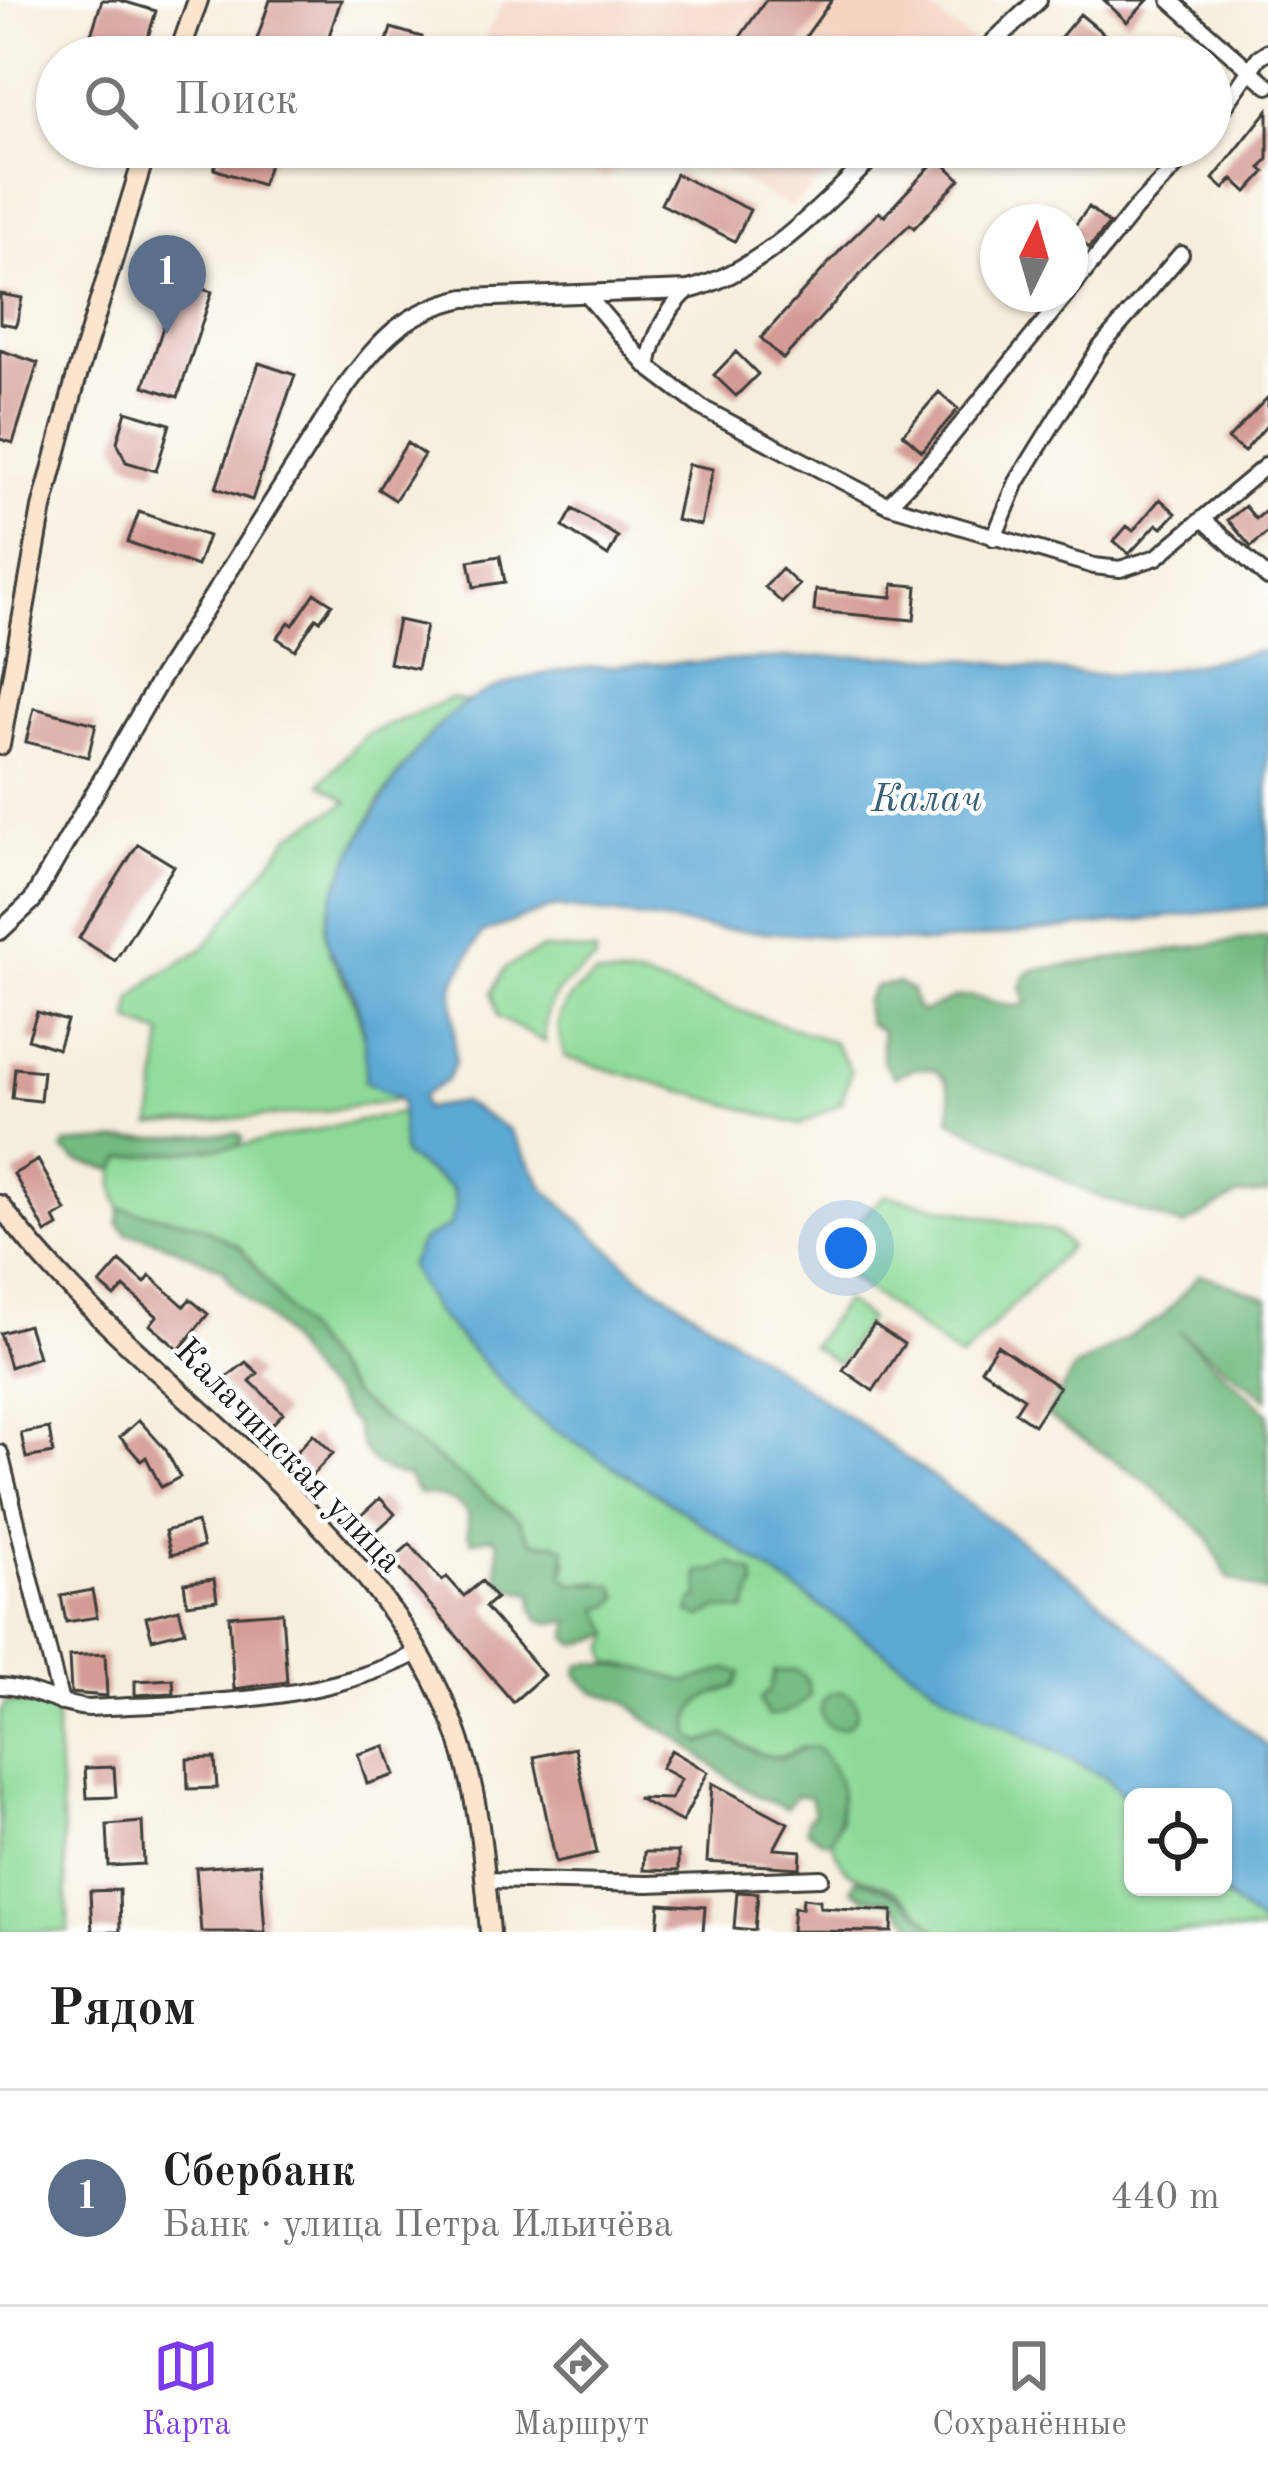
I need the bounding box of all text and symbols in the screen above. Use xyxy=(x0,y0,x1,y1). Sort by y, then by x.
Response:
search box xyxy=(36,36,1232,168)
icon: search xyxy=(78,69,144,135)
text: Поиск xyxy=(174,79,298,124)
north arrow xyxy=(980,204,1088,312)
pin: 1 xyxy=(128,235,206,334)
water label: Калач xyxy=(870,781,983,820)
your location xyxy=(816,1218,876,1278)
street label: Калачинская улица xyxy=(167,1333,408,1581)
map controls xyxy=(1124,1788,1232,1896)
button: locate xyxy=(1124,1788,1232,1896)
text: Рядом xyxy=(48,1985,196,2036)
text: Сбербанк xyxy=(162,2151,355,2196)
text: 1 xyxy=(76,2178,98,2217)
text: 440 m xyxy=(1110,2178,1220,2217)
text: Банк · улица Петра Ильичёва xyxy=(162,2206,673,2245)
tab: Карта xyxy=(141,2333,231,2446)
tab: Маршрут xyxy=(514,2333,649,2446)
tab: Сохранённые xyxy=(932,2333,1127,2446)

